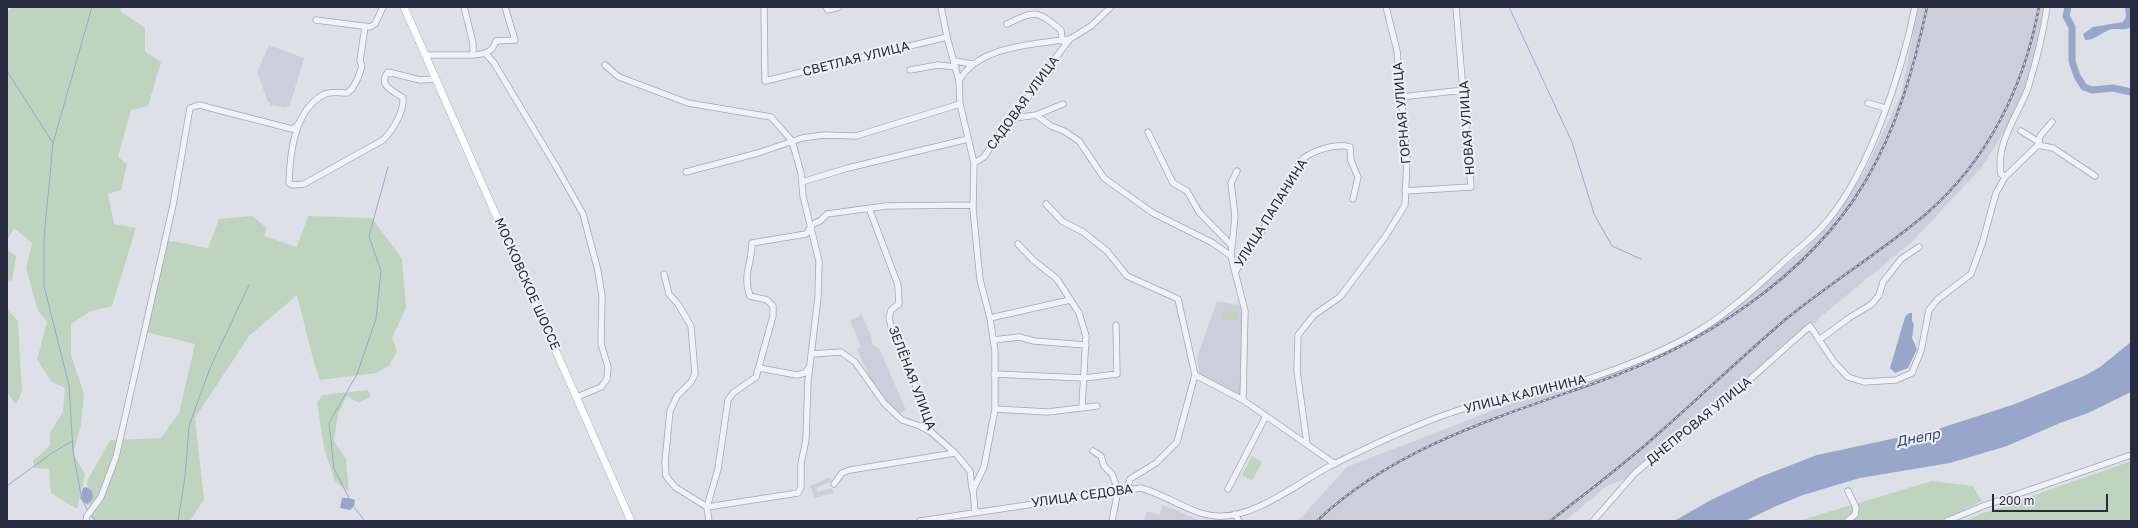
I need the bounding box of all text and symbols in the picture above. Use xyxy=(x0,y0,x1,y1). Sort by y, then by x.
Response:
street label: СВЕТЛАЯ УЛИЦА xyxy=(801,38,911,80)
street label: САДОВАЯ УЛИЦА xyxy=(984,53,1062,153)
street label: ГОРНАЯ УЛИЦА xyxy=(1390,61,1414,165)
street label: НОВАЯ УЛИЦА xyxy=(1456,80,1478,176)
street label: УЛИЦА ПАПАНИНА xyxy=(1231,156,1311,270)
street label: МОСКОВСКОЕ ШОССЕ xyxy=(491,216,563,352)
street label: ЗЕЛЁНАЯ УЛИЦА xyxy=(885,324,939,432)
street label: УЛИЦА КАЛИНИНА xyxy=(1462,371,1588,417)
street label: ДНЕПРОВАЯ УЛИЦА xyxy=(1643,374,1755,468)
water label: Днепр xyxy=(1895,426,1941,450)
street label: УЛИЦА СЕДОВА xyxy=(1030,481,1134,511)
scale bar xyxy=(1994,486,2110,512)
text: 200 m xyxy=(1999,493,2034,508)

